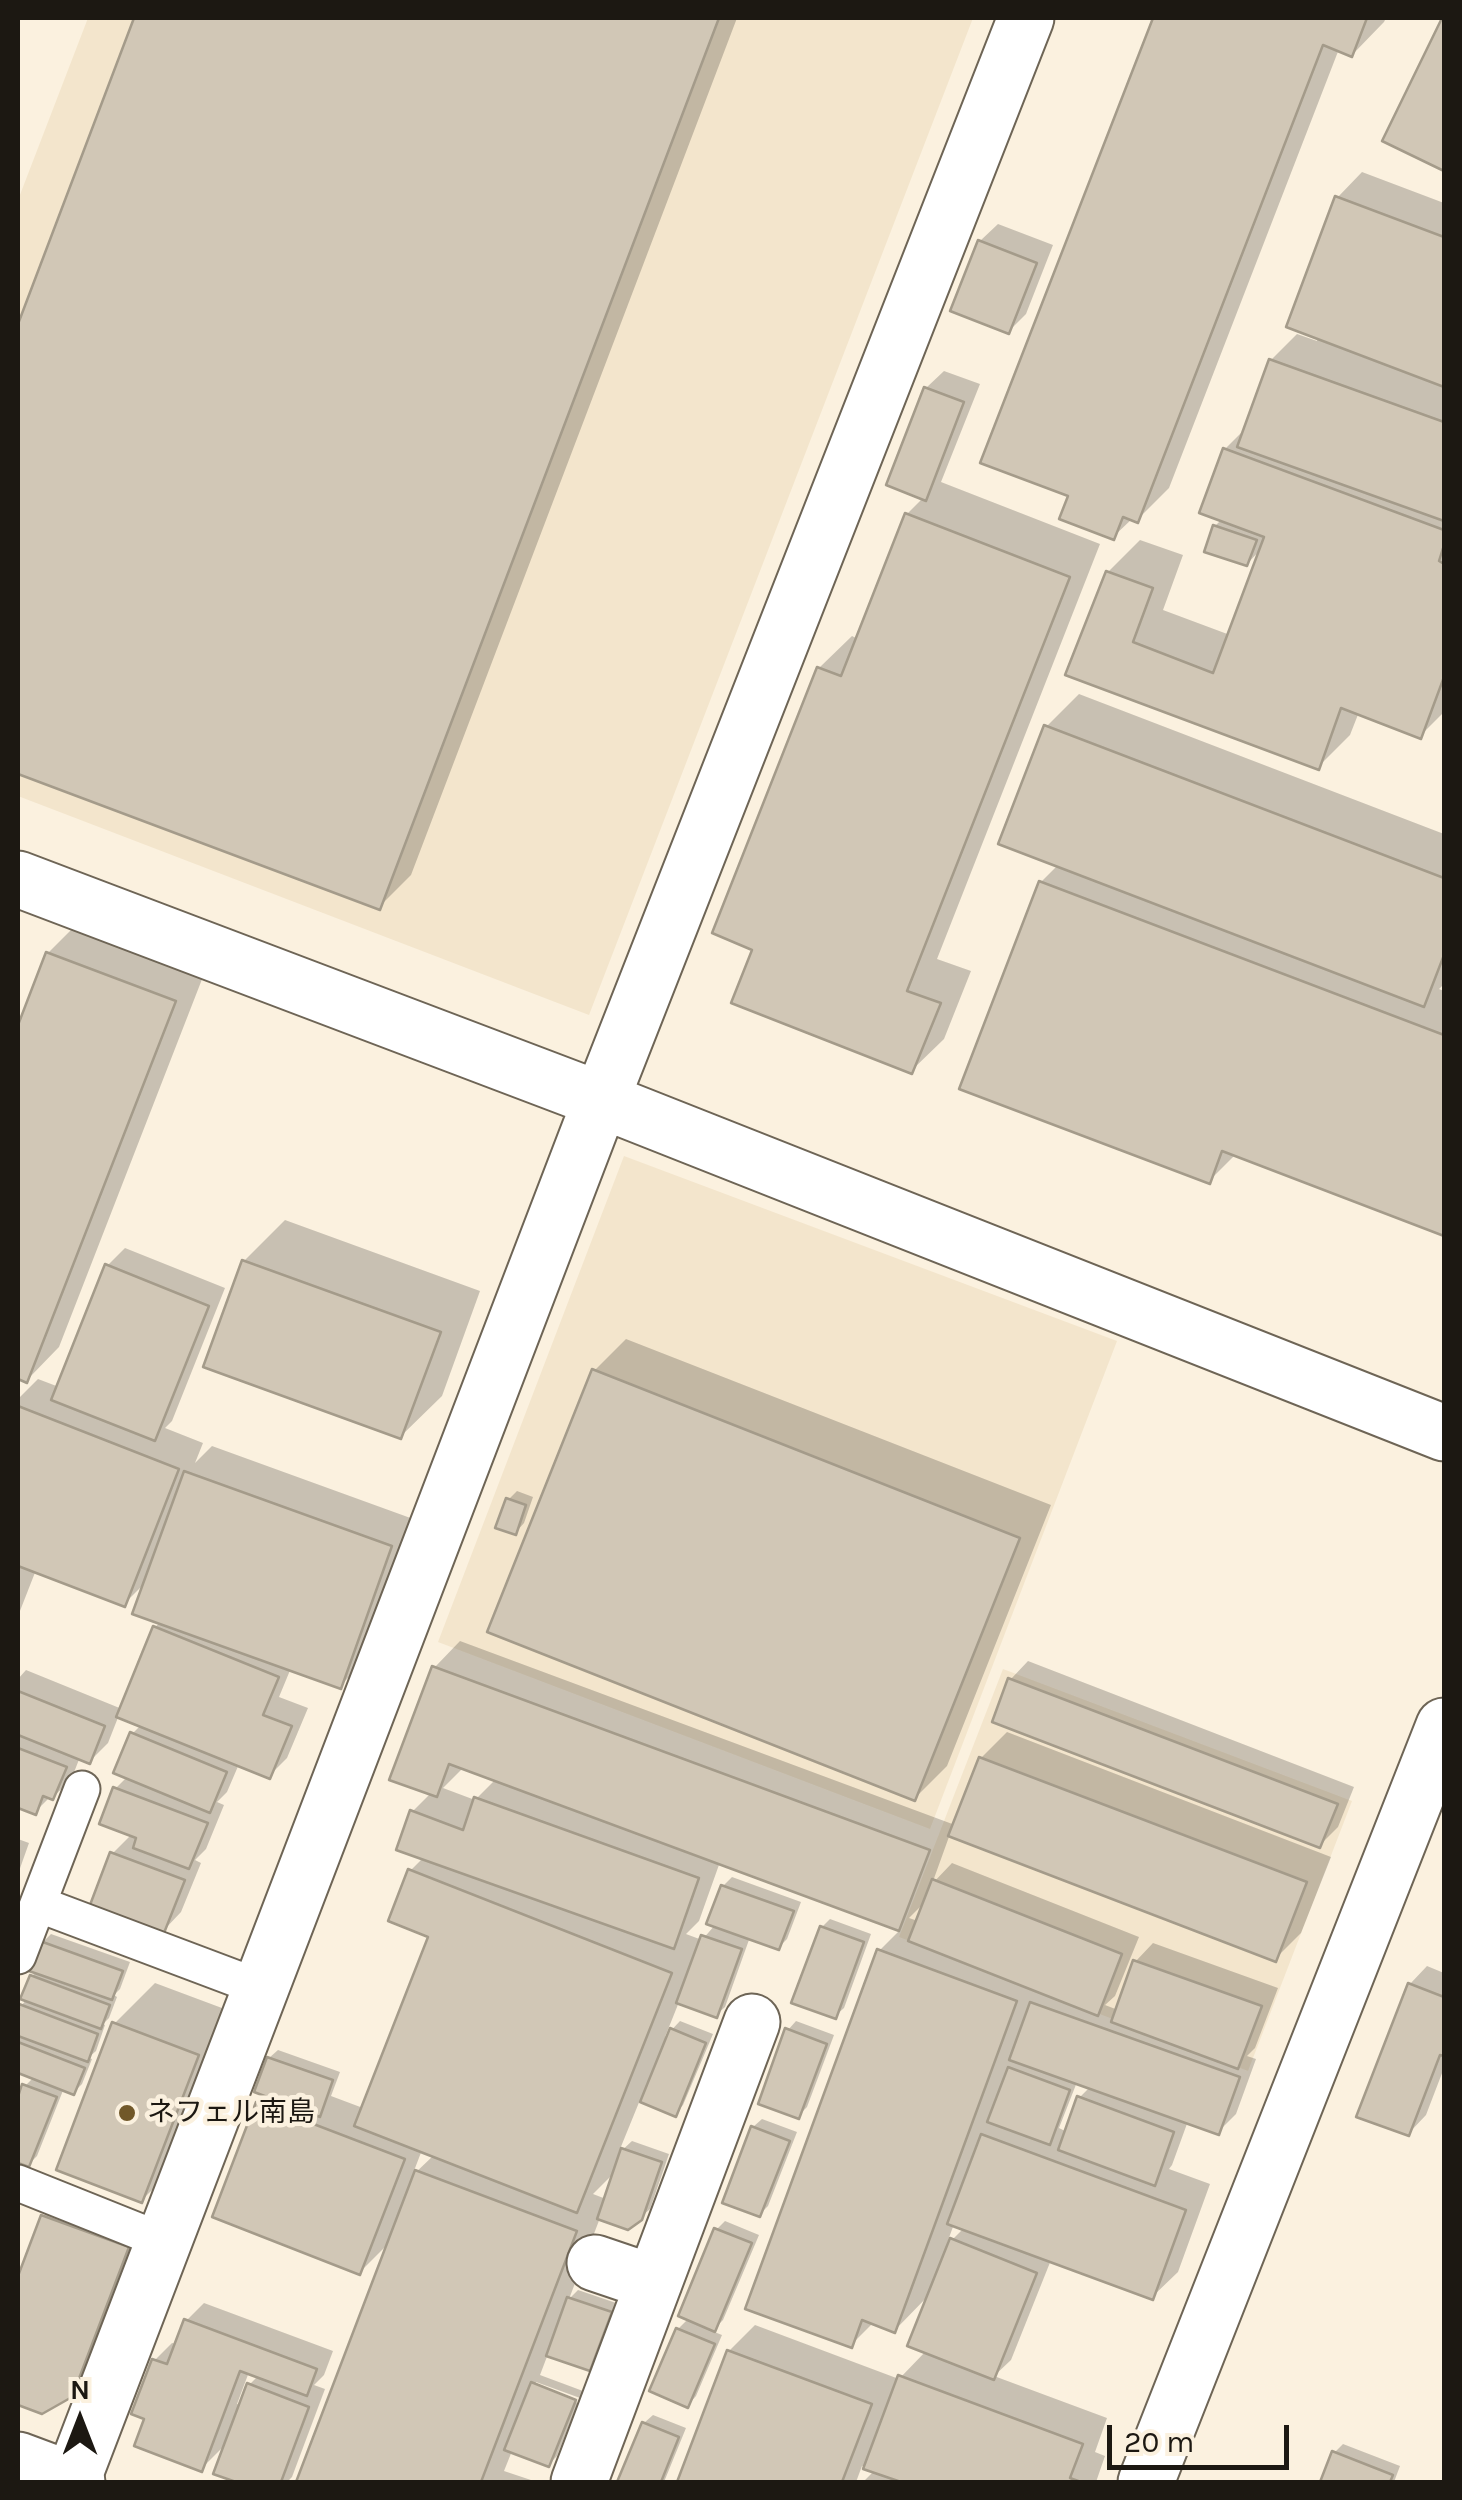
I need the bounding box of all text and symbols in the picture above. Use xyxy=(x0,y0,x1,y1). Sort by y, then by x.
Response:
place label: ネフェル南島 xyxy=(147,2096,315,2130)
marker: ネフェル南島 xyxy=(116,2102,138,2124)
north arrow xyxy=(30,2370,130,2470)
text: N xyxy=(70,2373,90,2406)
scale bar xyxy=(1112,2405,1294,2467)
text: 20 m xyxy=(1124,2424,1194,2460)

